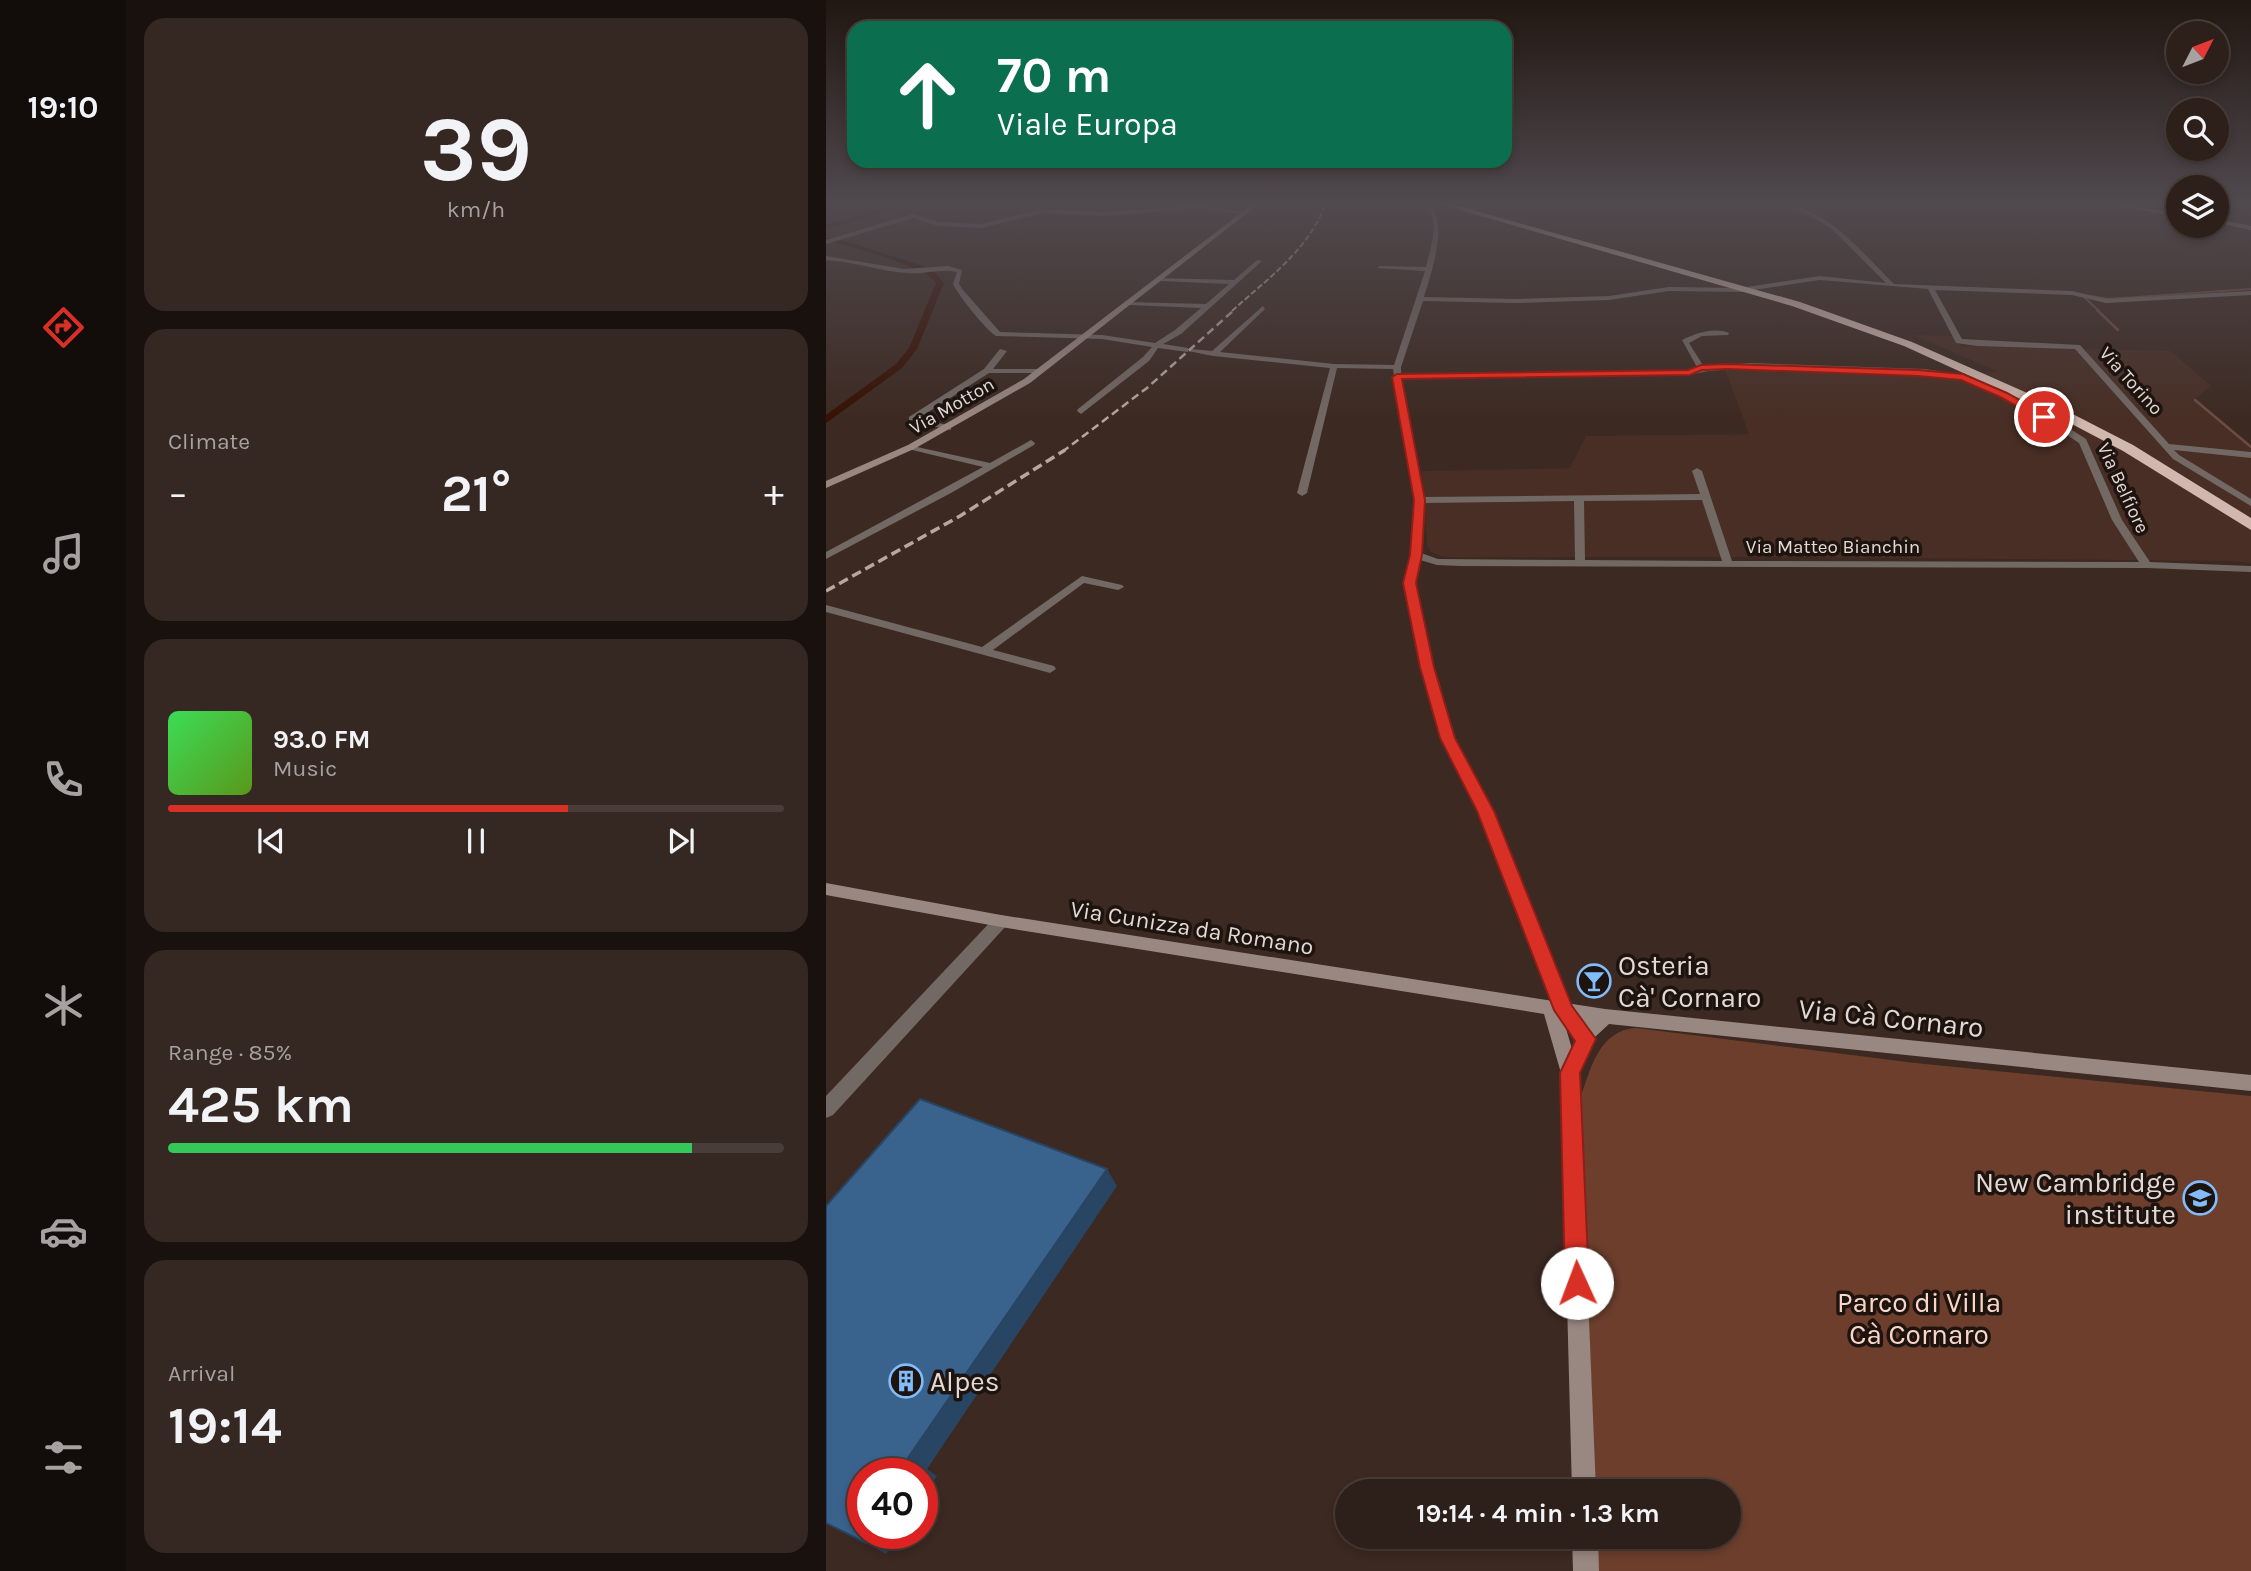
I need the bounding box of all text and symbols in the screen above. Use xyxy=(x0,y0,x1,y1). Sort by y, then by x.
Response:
north arrow xyxy=(2166,21,2230,84)
map controls xyxy=(2166,21,2229,238)
text: 70 m xyxy=(997,47,1111,104)
icon: ahead xyxy=(882,49,973,140)
text: 19:10 xyxy=(27,89,99,126)
text: 39 xyxy=(420,97,532,203)
button: search xyxy=(2166,98,2229,161)
text: Viale Europa xyxy=(997,106,1178,143)
button: layers xyxy=(2166,175,2229,238)
text: km/h xyxy=(447,196,505,223)
icon: directions xyxy=(39,303,88,352)
street label: Via Torino xyxy=(2095,342,2167,420)
street label: Via Motton xyxy=(906,373,998,439)
pin xyxy=(2014,387,2074,447)
icon: arrive xyxy=(2025,398,2063,436)
text: Climate xyxy=(168,428,250,455)
street label: Via Belfiore xyxy=(2092,439,2154,537)
text: 21° xyxy=(441,463,511,524)
text: − xyxy=(168,471,188,516)
text: + xyxy=(764,471,784,516)
icon: music xyxy=(39,529,88,578)
street label: Via Matteo Bianchin xyxy=(1746,536,1920,558)
text: 93.0 FM xyxy=(273,724,371,755)
icon: phone xyxy=(39,755,88,804)
text: Music xyxy=(273,755,337,782)
icon: previous xyxy=(252,822,290,860)
icon: pause xyxy=(457,822,495,860)
icon: next xyxy=(662,822,700,860)
street label: Via Cunizza da Romano xyxy=(1069,895,1315,961)
place label: Osteria Cà' Cornaro xyxy=(1618,949,1761,1014)
bar icon: Osteria Cà' Cornaro xyxy=(1575,962,1613,1000)
icon: climate xyxy=(39,981,88,1030)
street label: Via Cà Cornaro xyxy=(1797,992,1985,1044)
text: Range · 85% xyxy=(168,1039,292,1066)
text: 425 km xyxy=(168,1074,354,1135)
place label: New Cambridge institute xyxy=(1975,1166,2176,1231)
school or university icon: New Cambridge institute xyxy=(2181,1179,2219,1217)
icon: car xyxy=(39,1207,88,1256)
position arrow xyxy=(1540,1246,1614,1320)
park label: Parco di Villa Cà Cornaro xyxy=(1837,1286,2001,1351)
text: Arrival xyxy=(168,1360,235,1387)
building icon: Alpes xyxy=(887,1362,925,1400)
place label: Alpes xyxy=(930,1365,999,1398)
text: 19:14 xyxy=(168,1395,282,1456)
icon: filters xyxy=(39,1433,88,1482)
speed limit sign: 40 xyxy=(847,1458,938,1549)
text: 19:14 · 4 min · 1.3 km xyxy=(1416,1498,1660,1529)

